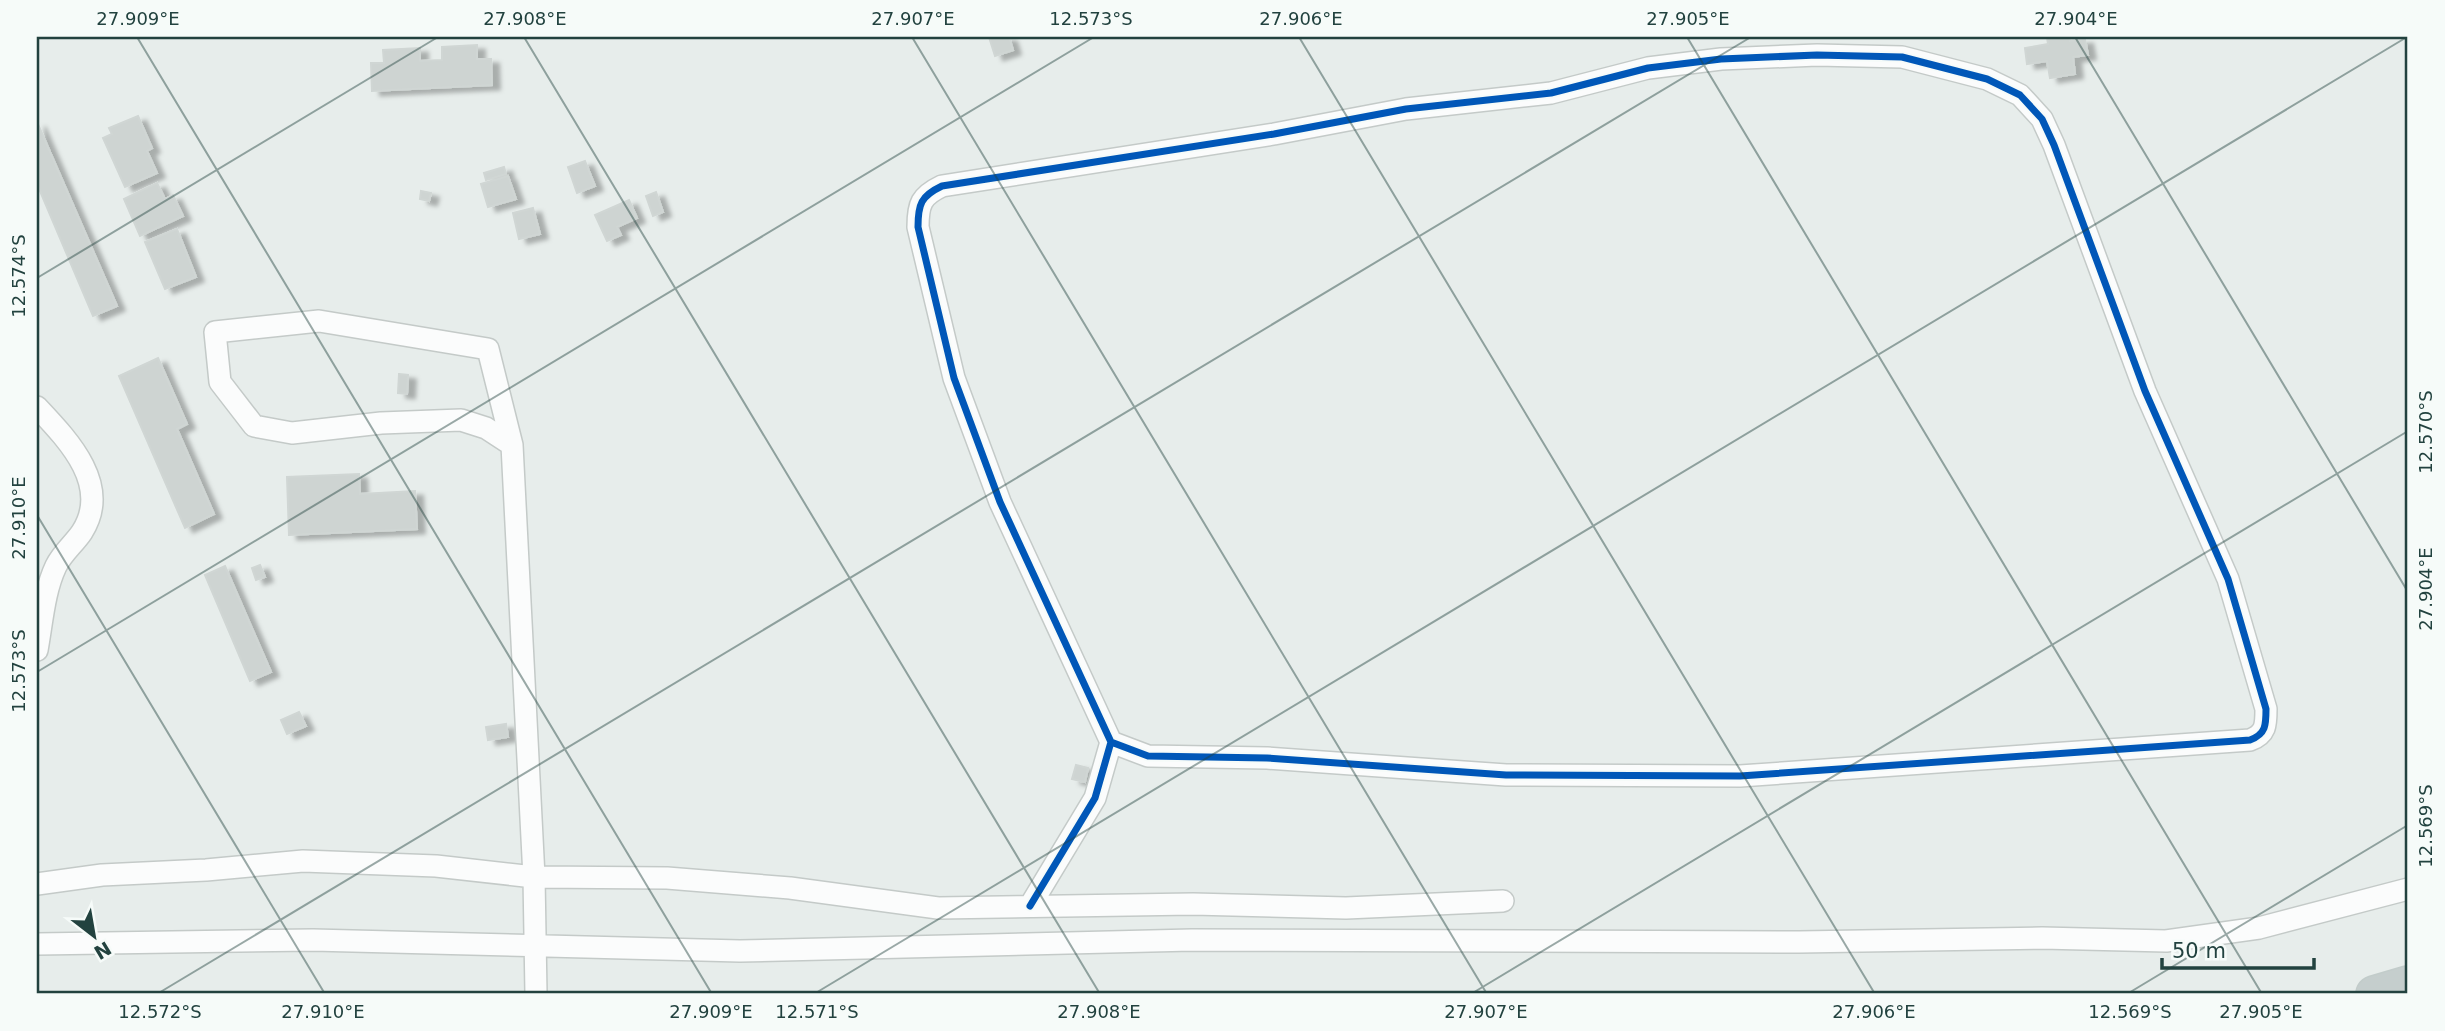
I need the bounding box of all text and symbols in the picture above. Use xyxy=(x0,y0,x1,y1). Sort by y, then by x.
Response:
text: 27.909°E xyxy=(96,8,180,29)
text: 27.908°E xyxy=(483,8,567,29)
text: 27.907°E xyxy=(871,8,955,29)
text: 12.573°S xyxy=(1049,8,1133,29)
text: 27.906°E xyxy=(1259,8,1343,29)
text: 27.905°E xyxy=(1646,8,1730,29)
text: 27.904°E xyxy=(2034,8,2118,29)
text: 12.574°S xyxy=(8,234,29,318)
text: 12.570°S xyxy=(2415,390,2436,474)
text: 27.910°E xyxy=(8,476,29,560)
text: 27.904°E xyxy=(2415,547,2436,631)
text: 12.573°S xyxy=(8,629,29,713)
text: 12.569°S xyxy=(2415,784,2436,868)
north arrow xyxy=(60,902,130,972)
scale bar xyxy=(2162,926,2314,970)
text: N xyxy=(90,937,115,964)
text: 50 m xyxy=(2172,939,2226,963)
text: 12.572°S xyxy=(118,1001,202,1022)
text: 27.910°E xyxy=(281,1001,365,1022)
text: 27.909°E xyxy=(669,1001,753,1022)
text: 12.571°S xyxy=(775,1001,859,1022)
text: 27.908°E xyxy=(1057,1001,1141,1022)
text: 27.907°E xyxy=(1444,1001,1528,1022)
text: 27.906°E xyxy=(1832,1001,1916,1022)
text: 12.569°S xyxy=(2088,1001,2172,1022)
text: 27.905°E xyxy=(2219,1001,2303,1022)

